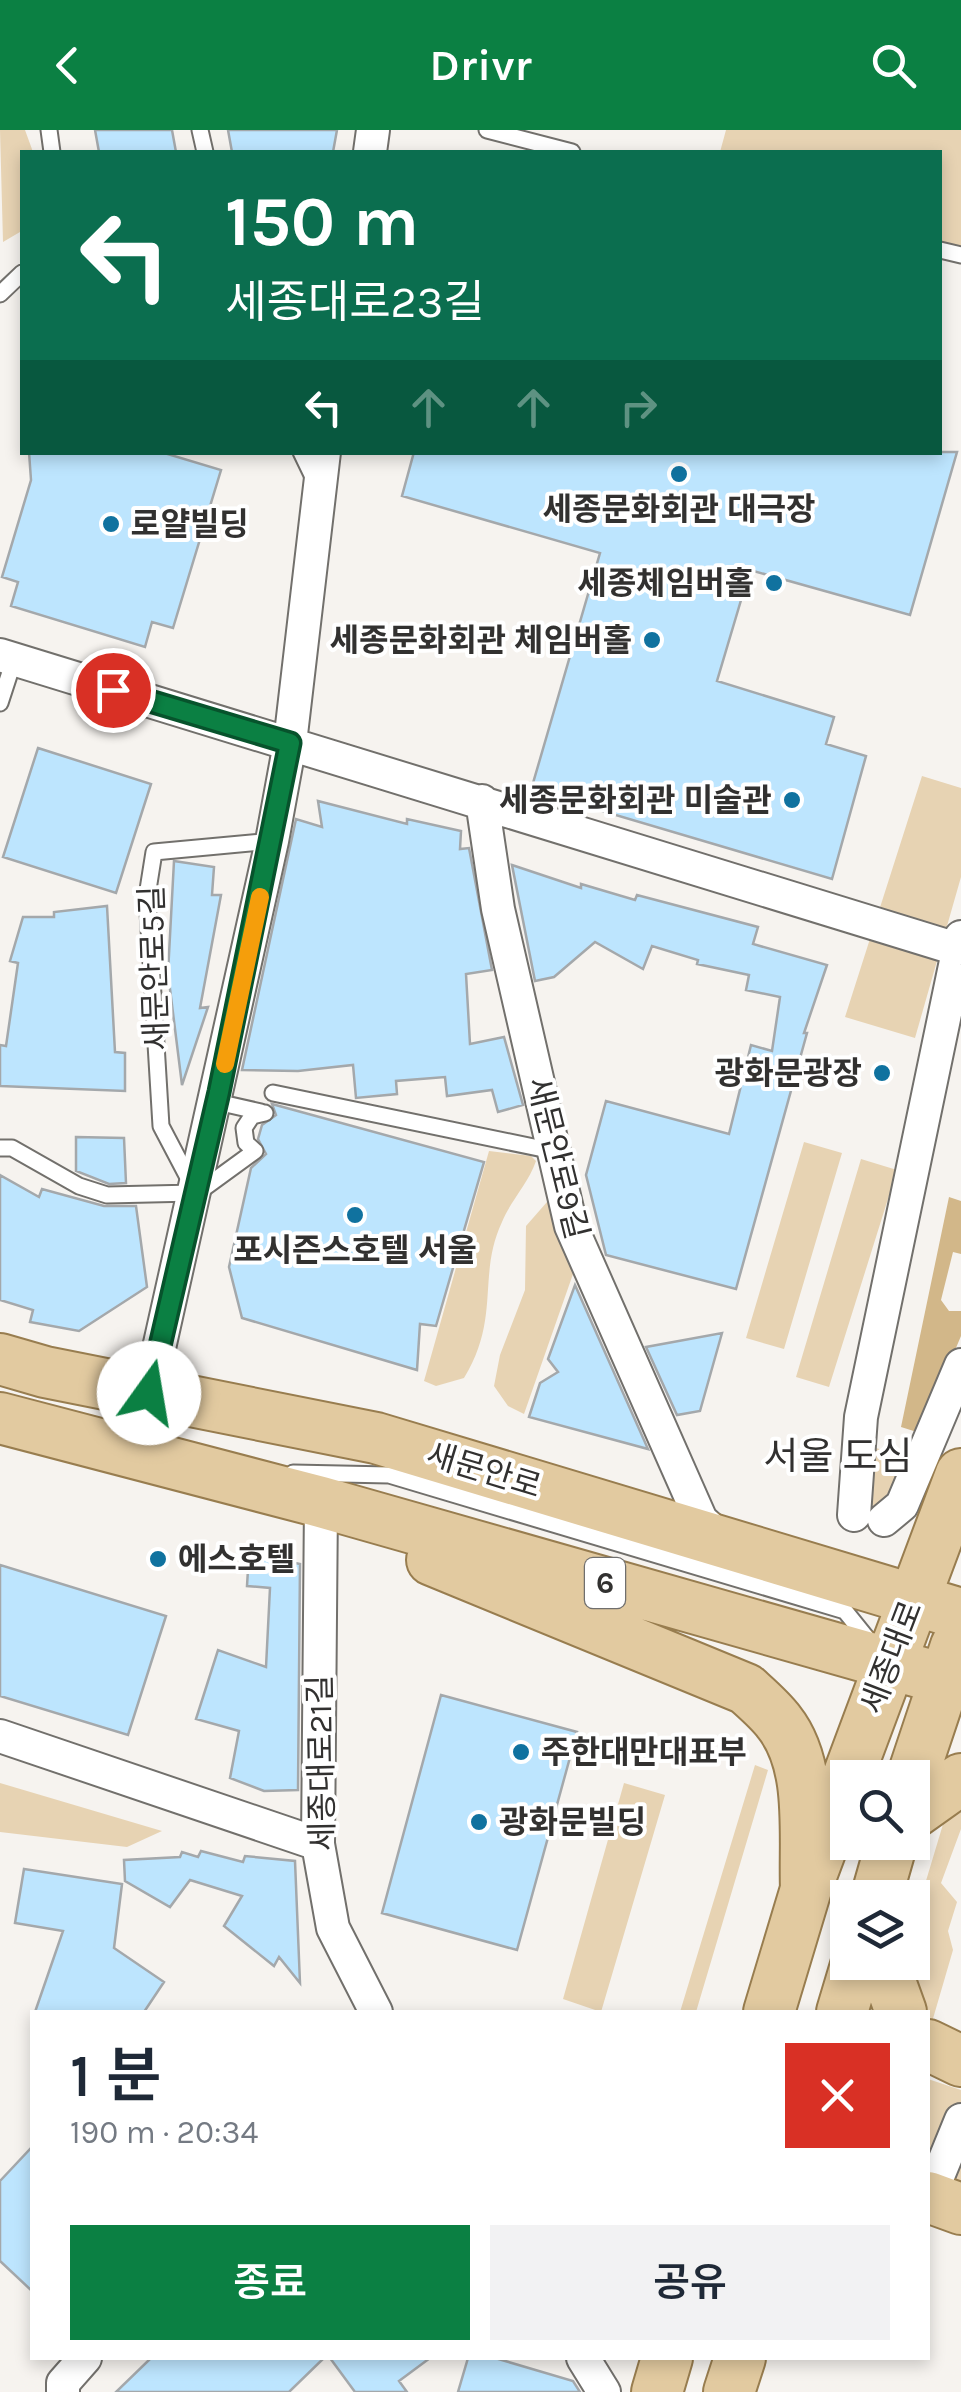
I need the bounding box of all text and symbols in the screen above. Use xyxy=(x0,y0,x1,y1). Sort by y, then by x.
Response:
icon: back xyxy=(40,38,95,93)
icon: search xyxy=(866,38,921,93)
text: Drivr xyxy=(429,39,532,91)
text: 150 m xyxy=(225,181,419,263)
icon: left xyxy=(60,190,190,320)
text: 세종대로23길 xyxy=(225,276,485,328)
icon: left xyxy=(296,380,351,435)
icon: ahead xyxy=(401,380,456,435)
icon: ahead xyxy=(506,380,561,435)
icon: right xyxy=(611,380,666,435)
marker: 세종문화회관 대극장 xyxy=(668,463,690,485)
place label: 세종문화회관 대극장 xyxy=(542,491,816,528)
place label: 로얄빌딩 xyxy=(131,506,249,543)
marker: 로얄빌딩 xyxy=(100,513,122,535)
place label: 세종체임버홀 xyxy=(577,565,754,602)
marker: 세종체임버홀 xyxy=(763,572,785,594)
place label: 세종문화회관 체임버홀 xyxy=(330,622,632,659)
marker: 세종문화회관 체임버홀 xyxy=(641,629,663,651)
pin xyxy=(71,648,156,733)
icon: arrive xyxy=(86,663,141,718)
place label: 세종문화회관 미술관 xyxy=(499,782,772,819)
marker: 세종문화회관 미술관 xyxy=(781,789,803,811)
street label: 새문안로5길 xyxy=(133,885,176,1051)
place label: 광화문광장 xyxy=(715,1055,862,1092)
marker: 광화문광장 xyxy=(871,1062,893,1084)
street label: 새문안로9길 xyxy=(520,1073,596,1243)
marker: 포시즌스호텔 서울 xyxy=(344,1204,366,1226)
place label: 포시즌스호텔 서울 xyxy=(233,1232,477,1269)
position arrow xyxy=(97,1341,201,1445)
district label: 서울 도심 xyxy=(764,1434,912,1479)
street label: 새문안로 xyxy=(422,1436,546,1505)
place label: 에스호텔 xyxy=(178,1541,296,1578)
marker: 에스호텔 xyxy=(147,1548,169,1570)
road number: 6 xyxy=(585,1558,625,1608)
street label: 세종대로 xyxy=(853,1596,930,1719)
street label: 세종대로21길 xyxy=(301,1675,342,1851)
place label: 주한대만대표부 xyxy=(541,1734,747,1771)
marker: 주한대만대표부 xyxy=(510,1741,532,1763)
map controls xyxy=(830,1760,930,1980)
button: search xyxy=(830,1760,930,1860)
place label: 광화문빌딩 xyxy=(499,1804,646,1841)
marker: 광화문빌딩 xyxy=(468,1811,490,1833)
button: layers xyxy=(830,1880,930,1980)
text: 1 분 xyxy=(70,2041,161,2111)
button: close xyxy=(785,2043,890,2148)
text: 190 m · 20:34 xyxy=(70,2114,258,2151)
button: 종료 xyxy=(70,2225,470,2340)
button: 공유 xyxy=(490,2225,890,2340)

